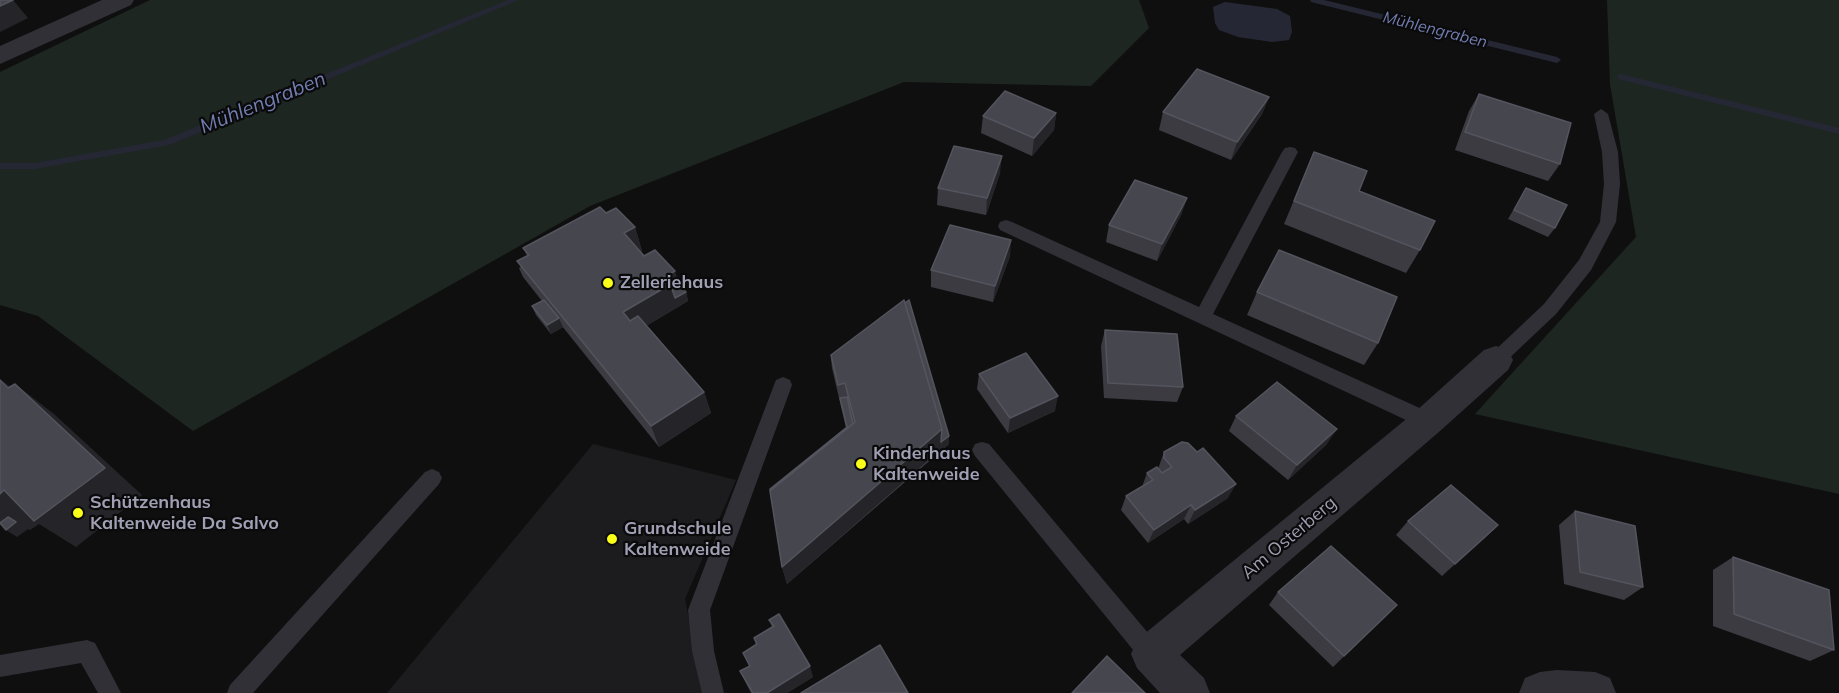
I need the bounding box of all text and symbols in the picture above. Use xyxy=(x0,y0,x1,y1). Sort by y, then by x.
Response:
water label: Mühlengraben xyxy=(1381,8,1489,52)
water label: Mühlengraben xyxy=(197,67,329,139)
place label: Zelleriehaus xyxy=(620,272,723,294)
marker: Zelleriehaus xyxy=(601,276,615,290)
place label: Kinderhaus Kaltenweide xyxy=(873,443,980,486)
marker: Kinderhaus Kaltenweide xyxy=(854,457,868,471)
place label: Schützenhaus Kaltenweide Da Salvo xyxy=(90,492,279,534)
street label: Am Osterberg xyxy=(1237,492,1341,584)
marker: Schützenhaus Kaltenweide Da Salvo xyxy=(71,506,85,520)
place label: Grundschule Kaltenweide xyxy=(624,518,731,560)
marker: Grundschule Kaltenweide xyxy=(605,532,619,546)

